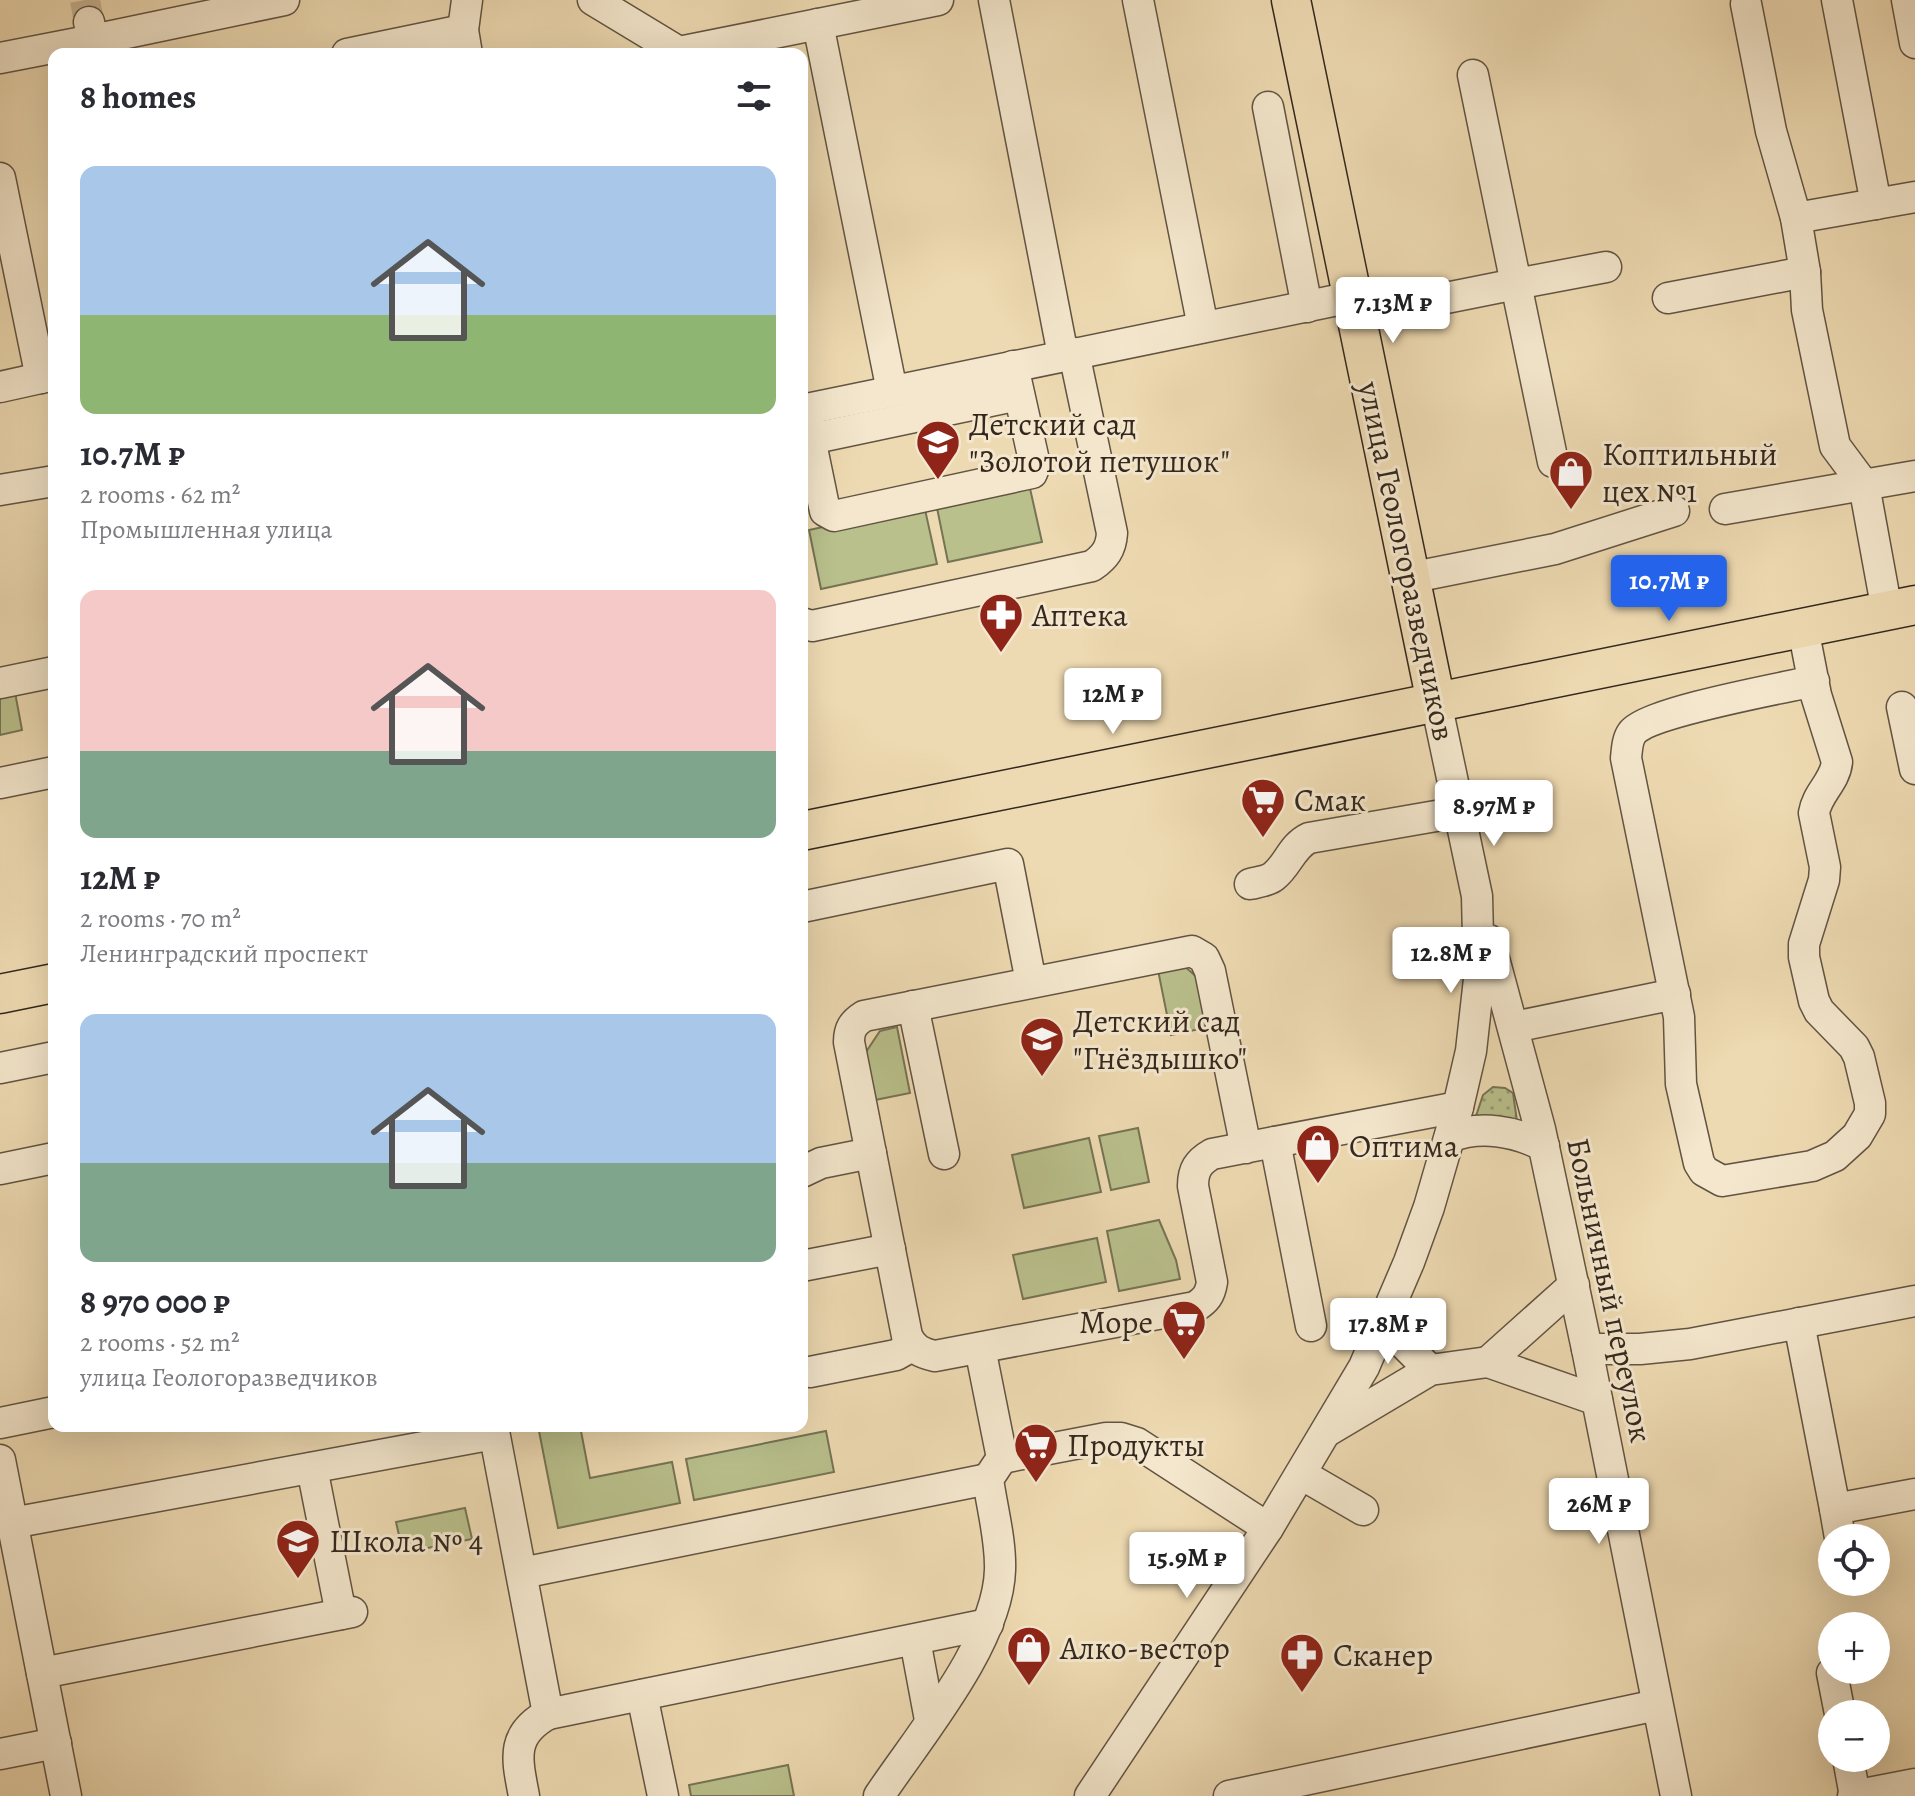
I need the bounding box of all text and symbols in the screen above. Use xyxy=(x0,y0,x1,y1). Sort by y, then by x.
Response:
text: 8 homes xyxy=(80,73,196,120)
icon: filters xyxy=(732,74,776,118)
icon: home xyxy=(356,218,500,362)
pin: 7.13M ₽ xyxy=(1319,277,1467,345)
text: 7.13M ₽ xyxy=(1354,285,1432,320)
street label: улица Геологоразведчиков xyxy=(1347,376,1467,745)
place label: Детский сад "Золотой петушок" xyxy=(969,402,1230,483)
school or university icon: Детский сад "Золотой петушок" xyxy=(914,418,962,481)
text: 10.7M ₽ xyxy=(80,430,185,477)
place label: Коптильный цех №1 xyxy=(1602,432,1777,513)
shop icon: Коптильный цех №1 xyxy=(1547,448,1595,511)
text: 2 rooms · 62 m² xyxy=(80,477,240,512)
text: Промышленная улица xyxy=(80,512,332,547)
pin: 10.7M ₽ xyxy=(1595,555,1743,623)
text: 10.7M ₽ xyxy=(1629,563,1709,598)
pharmacy icon: Аптека xyxy=(977,591,1025,654)
place label: Аптека xyxy=(1031,593,1128,637)
icon: home xyxy=(356,642,500,786)
pin: 12M ₽ xyxy=(1057,668,1169,736)
text: 12M ₽ xyxy=(1082,676,1144,711)
supermarket icon: Смак xyxy=(1239,776,1287,839)
place label: Смак xyxy=(1294,778,1366,822)
pin: 8.97M ₽ xyxy=(1420,780,1568,848)
text: 8.97M ₽ xyxy=(1453,788,1535,823)
text: 12M ₽ xyxy=(80,854,160,901)
text: 2 rooms · 70 m² xyxy=(80,901,241,936)
pin: 12.8M ₽ xyxy=(1377,927,1525,995)
text: 12.8M ₽ xyxy=(1410,935,1492,970)
text: Ленинградский проспект xyxy=(80,936,368,971)
place label: Детский сад "Гнёздышко" xyxy=(1073,999,1247,1080)
school or university icon: Детский сад "Гнёздышко" xyxy=(1018,1015,1066,1078)
icon: home xyxy=(356,1066,500,1210)
shop icon: Оптима xyxy=(1294,1122,1342,1185)
place label: Оптима xyxy=(1349,1124,1459,1168)
street label: Больничный переулок xyxy=(1556,1134,1664,1446)
text: 8 970 000 ₽ xyxy=(80,1278,230,1325)
supermarket icon: Море xyxy=(1160,1298,1208,1361)
pin: 17.8M ₽ xyxy=(1314,1298,1462,1366)
place label: Море xyxy=(1079,1300,1153,1344)
text: 17.8M ₽ xyxy=(1348,1306,1428,1341)
text: 2 rooms · 52 m² xyxy=(80,1325,239,1360)
text: улица Геологоразведчиков xyxy=(80,1360,378,1395)
supermarket icon: Продукты xyxy=(1012,1421,1060,1484)
place label: Продукты xyxy=(1067,1423,1205,1467)
pin: 26M ₽ xyxy=(1543,1478,1655,1546)
text: 26M ₽ xyxy=(1567,1486,1631,1521)
school or university icon: Школа № 4 xyxy=(274,1517,322,1580)
place label: Школа № 4 xyxy=(329,1519,483,1563)
map controls xyxy=(1818,1524,1890,1772)
button: locate xyxy=(1818,1524,1890,1596)
pin: 15.9M ₽ xyxy=(1113,1532,1261,1600)
text: 15.9M ₽ xyxy=(1147,1540,1227,1575)
button: + xyxy=(1818,1612,1890,1684)
shop icon: Алко-вестор xyxy=(1005,1624,1053,1687)
place label: Алко-вестор xyxy=(1059,1626,1230,1670)
pharmacy icon: Сканер xyxy=(1278,1631,1326,1694)
place label: Сканер xyxy=(1333,1633,1433,1677)
button: − xyxy=(1818,1700,1890,1772)

